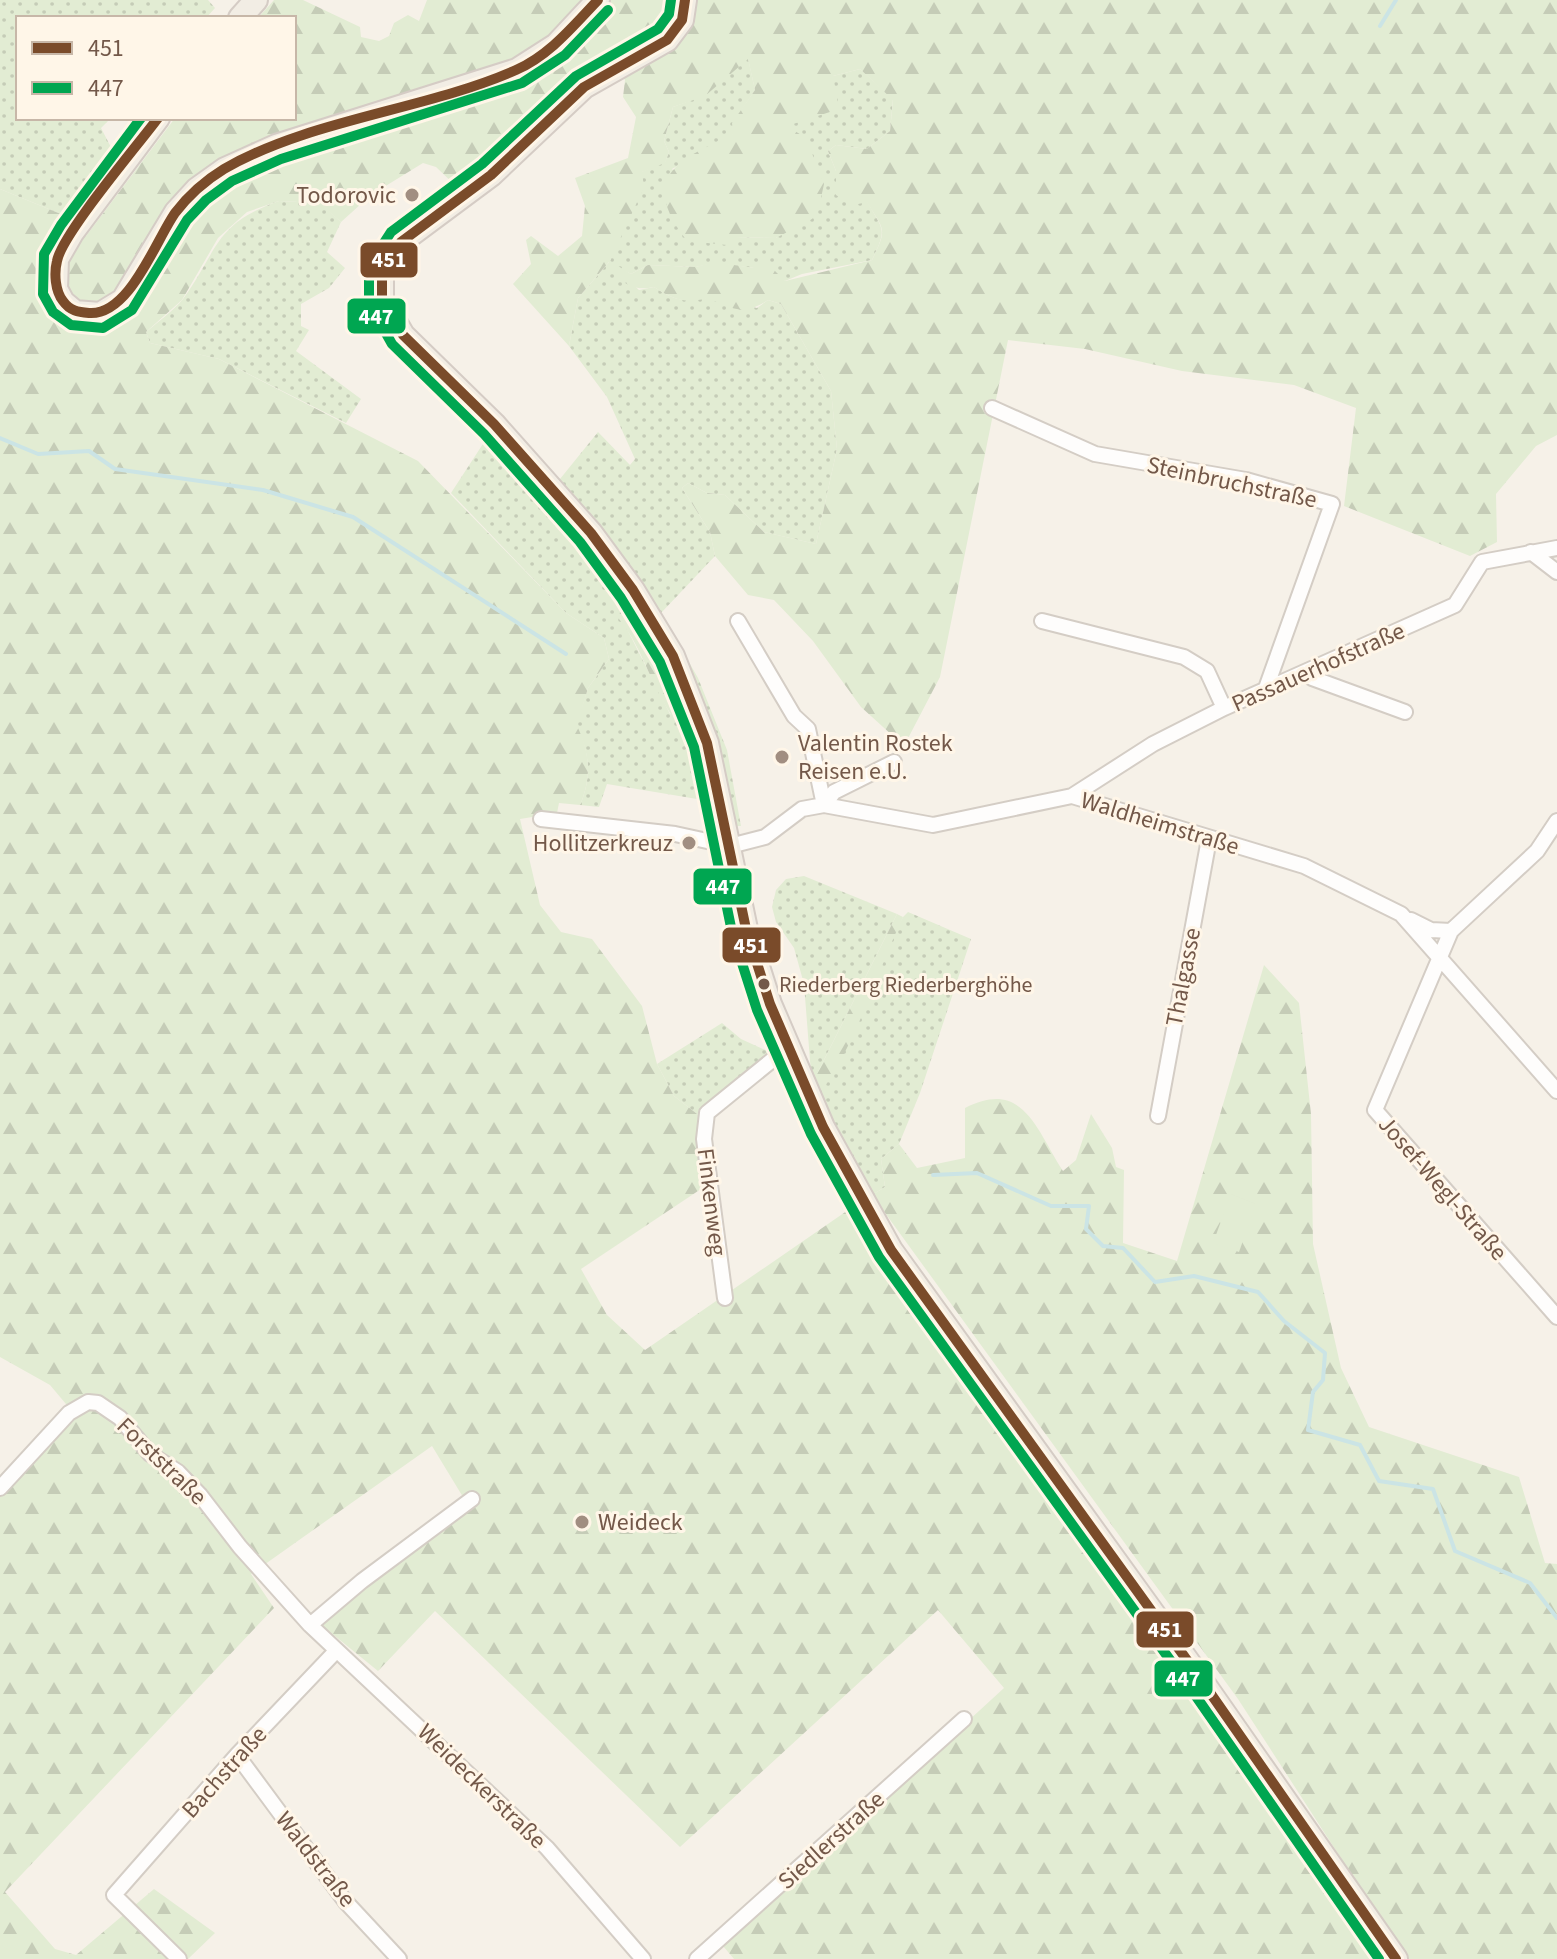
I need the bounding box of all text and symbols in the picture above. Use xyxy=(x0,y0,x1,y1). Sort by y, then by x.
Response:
legend xyxy=(16,16,296,120)
text: 451 xyxy=(88,31,124,66)
text: 447 xyxy=(88,71,124,106)
place label: Todorovic xyxy=(296,178,396,213)
marker: Todorovic xyxy=(403,186,421,204)
line badge: 451 xyxy=(359,241,419,279)
text: 451 xyxy=(372,244,406,276)
line badge: 447 xyxy=(346,297,407,335)
text: 447 xyxy=(359,301,393,333)
street label: Steinbruchstraße xyxy=(1144,447,1320,518)
street label: Passauerhofstraße xyxy=(1226,614,1410,721)
place label: Valentin Rostek Reisen e.U. xyxy=(798,726,953,789)
marker: Valentin Rostek Reisen e.U. xyxy=(773,748,791,766)
street label: Waldheimstraße xyxy=(1076,783,1243,864)
place label: Hollitzerkreuz xyxy=(533,826,673,861)
marker: Hollitzerkreuz xyxy=(680,834,698,852)
line badge: 447 xyxy=(692,867,753,906)
text: 447 xyxy=(706,871,740,903)
street label: Thalgasse xyxy=(1157,925,1210,1030)
line badge: 451 xyxy=(721,926,782,964)
text: 451 xyxy=(734,930,768,962)
place label: Riederberg Riederberghöhe xyxy=(779,969,1033,1001)
marker: Riederberg Riederberghöhe xyxy=(756,976,772,992)
street label: Josef-Wegl-Straße xyxy=(1370,1108,1516,1268)
street label: Finkenweg xyxy=(688,1146,735,1258)
street label: Forststraße xyxy=(109,1409,215,1513)
place label: Weideck xyxy=(598,1505,683,1540)
marker: Weideck xyxy=(573,1513,591,1531)
line badge: 451 xyxy=(1135,1610,1195,1649)
text: 451 xyxy=(1148,1614,1182,1646)
line badge: 447 xyxy=(1153,1659,1214,1698)
text: 447 xyxy=(1166,1663,1200,1695)
street label: Weideckerstraße xyxy=(409,1716,554,1857)
street label: Bachstraße xyxy=(173,1718,275,1826)
street label: Siedlerstraße xyxy=(770,1783,893,1898)
street label: Waldstraße xyxy=(267,1804,364,1915)

